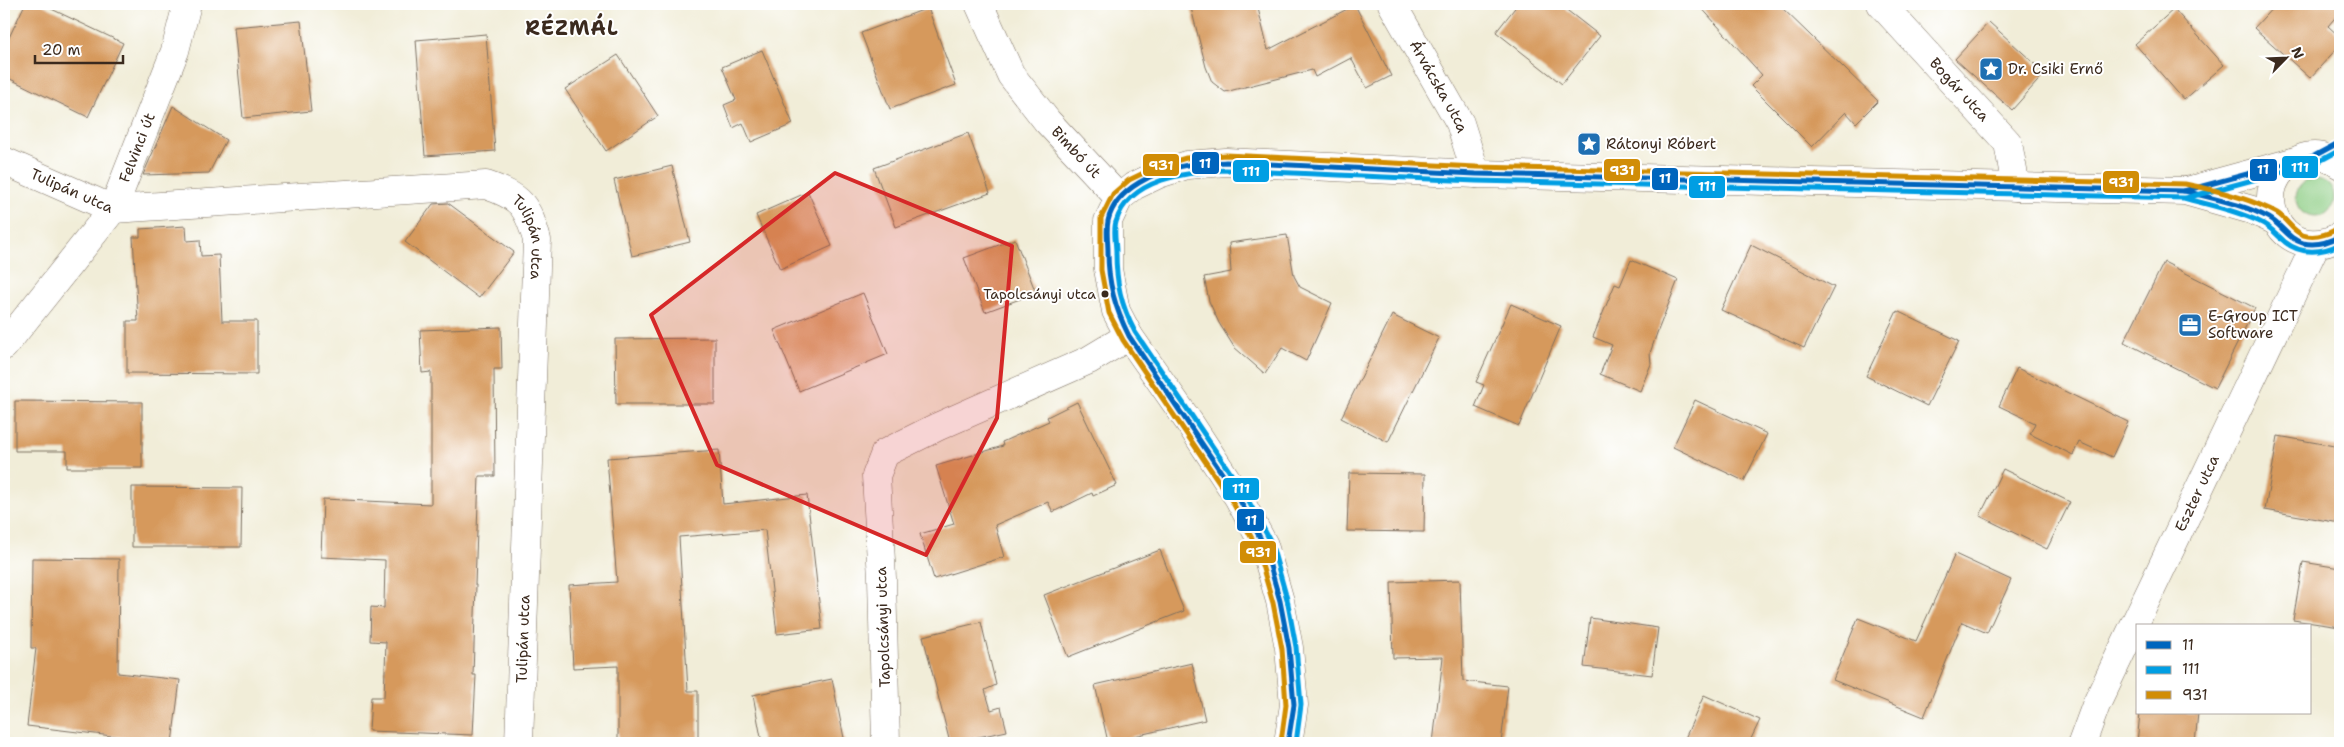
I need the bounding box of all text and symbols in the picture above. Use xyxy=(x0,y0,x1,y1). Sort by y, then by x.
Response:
district label: RÉZMÁL xyxy=(525,13,619,41)
scale bar xyxy=(35,32,122,64)
north arrow xyxy=(2262,32,2312,82)
street label: Árvácska utca xyxy=(1405,36,1473,136)
text: 20 m xyxy=(42,40,81,60)
text: N xyxy=(2287,44,2308,61)
street label: Bogár utca xyxy=(1925,53,1994,126)
place icon: Dr. Csiki Ernő xyxy=(1978,56,2004,82)
place label: Dr. Csiki Ernő xyxy=(2008,59,2103,79)
street label: Felvinci út xyxy=(114,110,160,185)
street label: Bimbó út xyxy=(1047,122,1105,182)
place icon: Rátonyi Róbert xyxy=(1576,131,1602,157)
place label: Rátonyi Róbert xyxy=(1606,134,1716,154)
line badge: 11 xyxy=(1191,151,1220,175)
line badge: 931 xyxy=(1142,153,1180,177)
text: 11 xyxy=(1199,154,1211,172)
line badge: 111 xyxy=(2281,155,2319,179)
text: 931 xyxy=(1148,156,1174,174)
line badge: 931 xyxy=(1603,158,1641,182)
line badge: 11 xyxy=(2249,158,2278,182)
text: 111 xyxy=(2291,158,2309,176)
line badge: 111 xyxy=(1232,159,1270,183)
text: 11 xyxy=(2257,160,2269,178)
text: 931 xyxy=(1609,161,1635,179)
text: 111 xyxy=(1242,162,1260,180)
street label: Tulipán utca xyxy=(27,164,117,218)
line badge: 11 xyxy=(1651,167,1679,191)
text: 11 xyxy=(1659,169,1671,187)
line badge: 931 xyxy=(2102,170,2140,194)
text: 931 xyxy=(2108,173,2134,191)
line badge: 111 xyxy=(1688,175,1726,199)
text: 111 xyxy=(1698,177,1716,195)
street label: Tulipán utca xyxy=(508,190,547,280)
place label: Tapolcsányi utca xyxy=(983,285,1096,303)
marker: Tapolcsányi utca xyxy=(1100,289,1110,299)
place label: E-Group ICT Software xyxy=(2208,306,2298,343)
office icon: E-Group ICT Software xyxy=(2177,312,2203,338)
street label: Eszter utca xyxy=(2170,451,2224,535)
line badge: 111 xyxy=(1222,477,1260,501)
text: 111 xyxy=(1232,479,1250,497)
line badge: 11 xyxy=(1236,508,1265,532)
text: 11 xyxy=(1245,511,1257,529)
line badge: 931 xyxy=(1239,540,1277,564)
text: 931 xyxy=(1245,543,1271,561)
street label: Tapolcsányi utca xyxy=(871,566,895,688)
street label: Tulipán utca xyxy=(511,594,535,684)
legend xyxy=(2136,624,2312,714)
text: 11 xyxy=(2182,635,2194,655)
text: 111 xyxy=(2182,659,2200,679)
text: 931 xyxy=(2182,685,2208,705)

